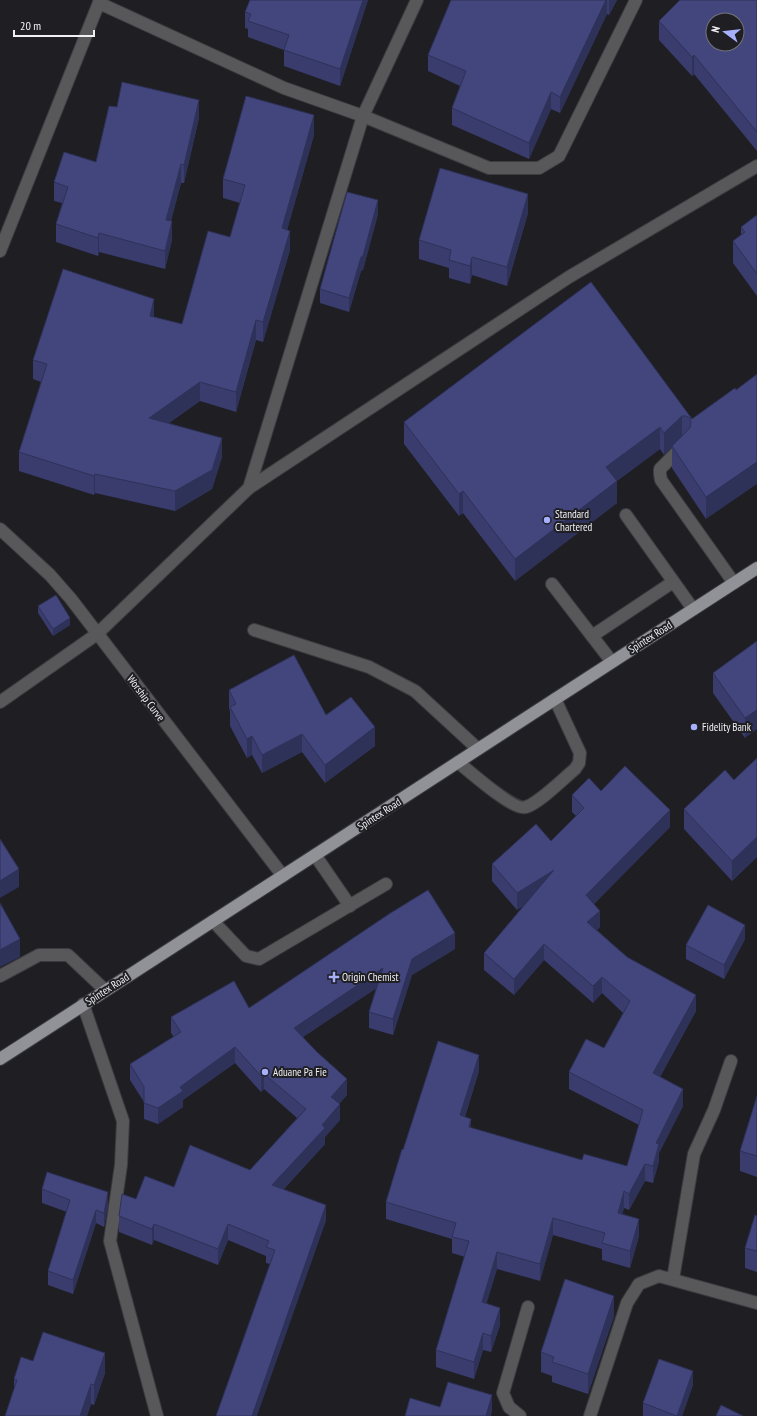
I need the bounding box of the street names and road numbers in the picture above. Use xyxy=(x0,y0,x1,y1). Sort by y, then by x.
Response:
street label: Spintex Road xyxy=(625,618,675,656)
street label: Worship Curve xyxy=(124,672,168,724)
street label: Spintex Road xyxy=(354,795,404,833)
street label: Spintex Road xyxy=(82,970,132,1008)

